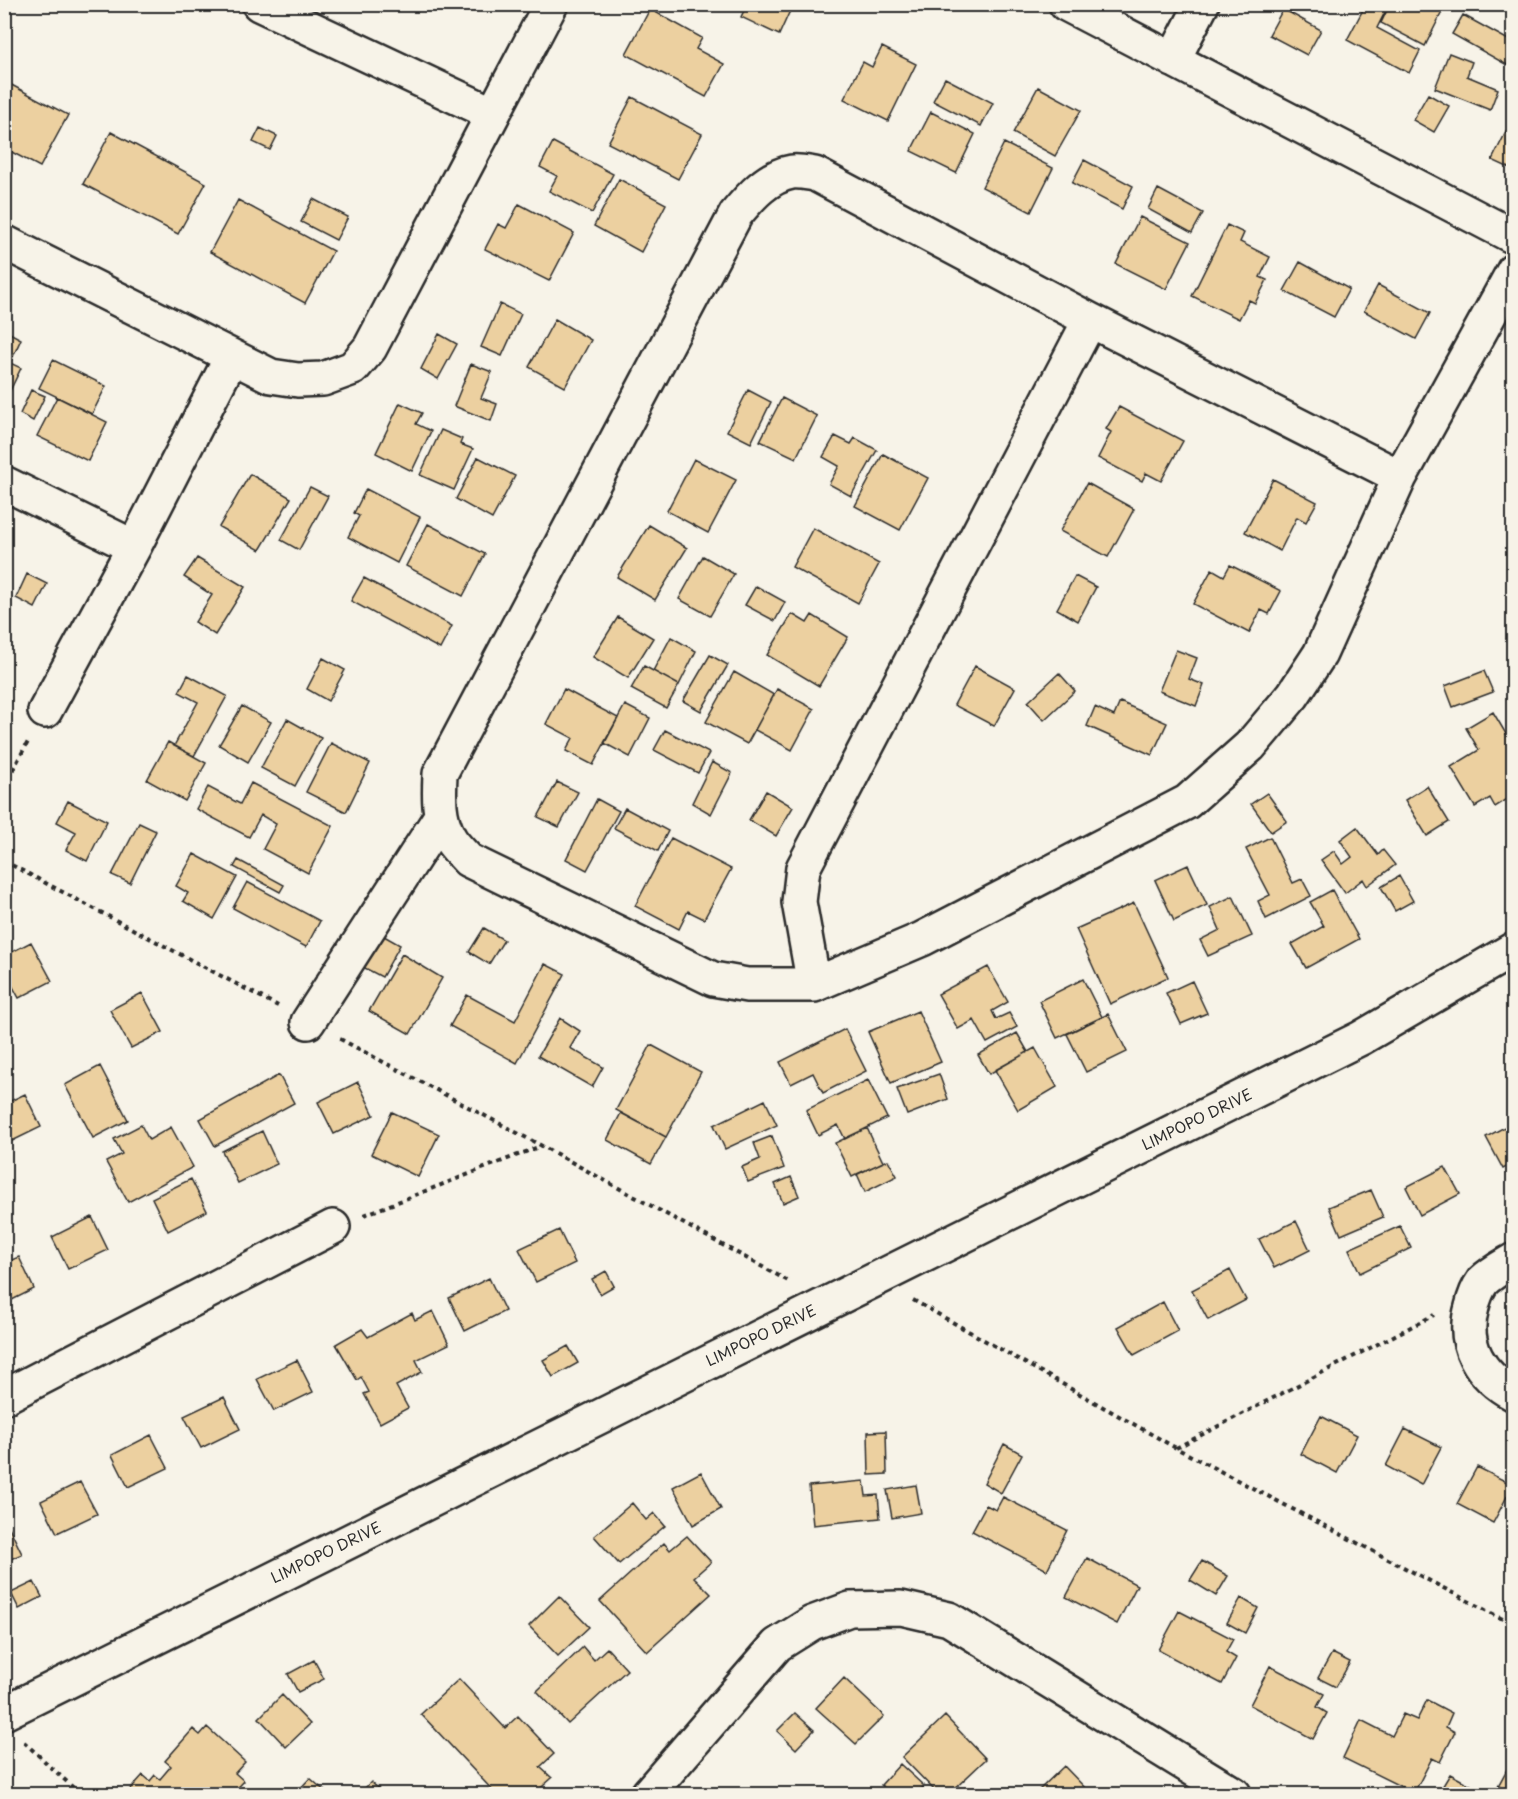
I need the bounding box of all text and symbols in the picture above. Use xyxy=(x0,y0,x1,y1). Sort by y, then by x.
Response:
street label: LIMPOPO DRIVE xyxy=(1137,1082,1255,1155)
street label: LIMPOPO DRIVE xyxy=(701,1298,819,1371)
street label: LIMPOPO DRIVE xyxy=(266,1515,384,1588)

